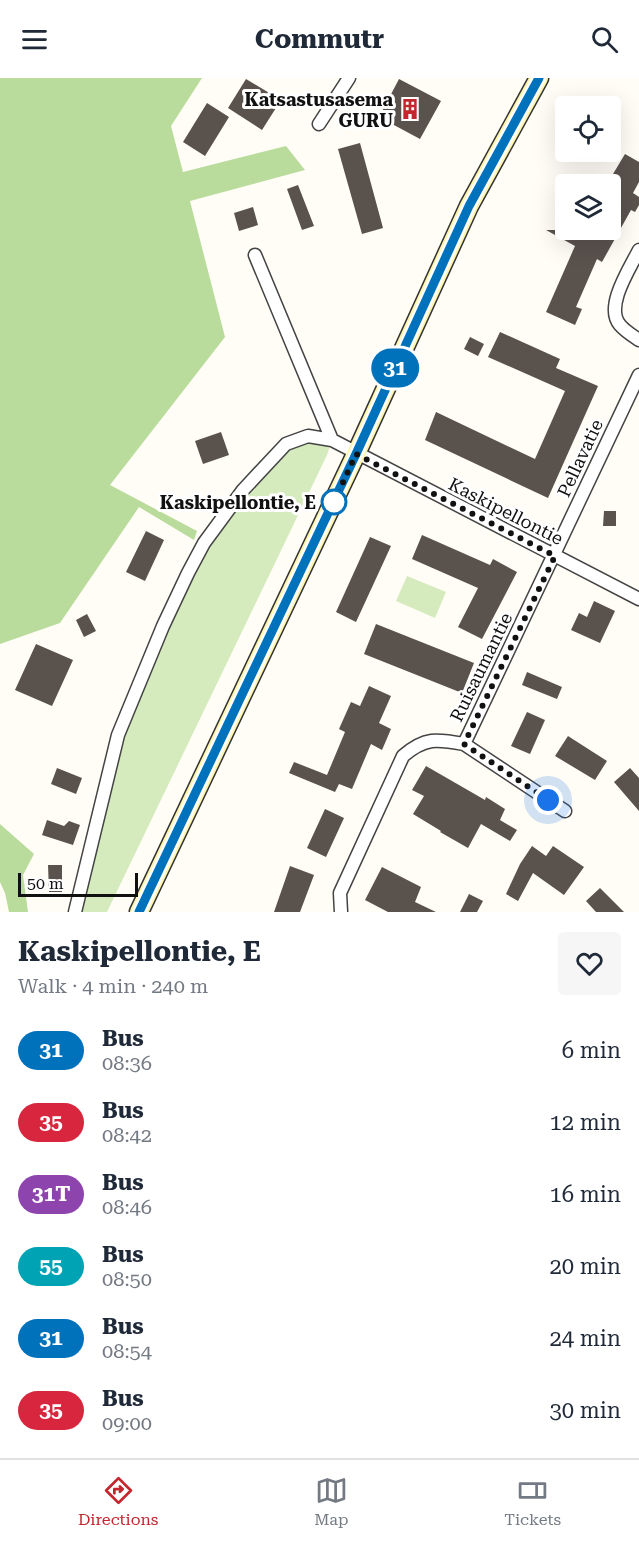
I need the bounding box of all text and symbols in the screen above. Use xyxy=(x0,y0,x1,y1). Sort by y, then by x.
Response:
icon: menu xyxy=(18,23,51,56)
text: Commutr xyxy=(255,23,384,55)
icon: search xyxy=(588,23,621,56)
place label: Katsastusasema GURU xyxy=(245,89,393,131)
map controls xyxy=(555,96,621,240)
button: locate xyxy=(555,96,621,162)
building icon: Katsastusasema GURU xyxy=(398,97,422,121)
button: layers xyxy=(555,174,621,240)
line badge: 31 xyxy=(368,348,422,388)
text: 31 xyxy=(383,356,407,380)
street label: Pellavatie xyxy=(553,416,607,500)
street label: Kaskipellontie xyxy=(445,473,567,549)
marker: Kaskipellontie, E xyxy=(321,489,347,515)
place label: Kaskipellontie, E xyxy=(160,492,316,513)
street label: Ruisaumantie xyxy=(446,609,517,725)
your location xyxy=(533,785,563,815)
scale bar xyxy=(18,870,138,898)
text: 50 m xyxy=(27,874,64,893)
button: heart xyxy=(558,932,621,995)
text: Kaskipellontie, E xyxy=(18,935,261,968)
text: Walk · 4 min · 240 m xyxy=(18,974,208,998)
text: Bus xyxy=(102,1026,144,1051)
text: 31 xyxy=(39,1038,63,1062)
text: 6 min xyxy=(562,1038,621,1063)
text: 08:36 xyxy=(102,1051,152,1075)
text: Bus xyxy=(102,1098,144,1123)
text: 35 xyxy=(39,1110,63,1134)
text: 12 min xyxy=(550,1110,621,1135)
text: 08:42 xyxy=(102,1123,152,1147)
text: Bus xyxy=(102,1170,144,1195)
text: 31T xyxy=(32,1182,70,1206)
text: 16 min xyxy=(550,1182,621,1207)
text: 08:46 xyxy=(102,1195,152,1219)
text: Bus xyxy=(102,1242,144,1267)
text: 55 xyxy=(39,1254,63,1278)
text: 20 min xyxy=(550,1254,621,1279)
text: 08:50 xyxy=(102,1267,152,1291)
text: Bus xyxy=(102,1314,144,1339)
text: 31 xyxy=(39,1326,63,1350)
text: 24 min xyxy=(550,1326,621,1351)
text: 08:54 xyxy=(102,1339,152,1363)
text: Bus xyxy=(102,1386,144,1411)
text: 35 xyxy=(39,1398,63,1422)
text: 30 min xyxy=(550,1398,621,1423)
text: 09:00 xyxy=(102,1411,152,1435)
tab: Directions xyxy=(78,1474,158,1529)
tab: Map xyxy=(314,1474,348,1529)
tab: Tickets xyxy=(504,1474,561,1529)

